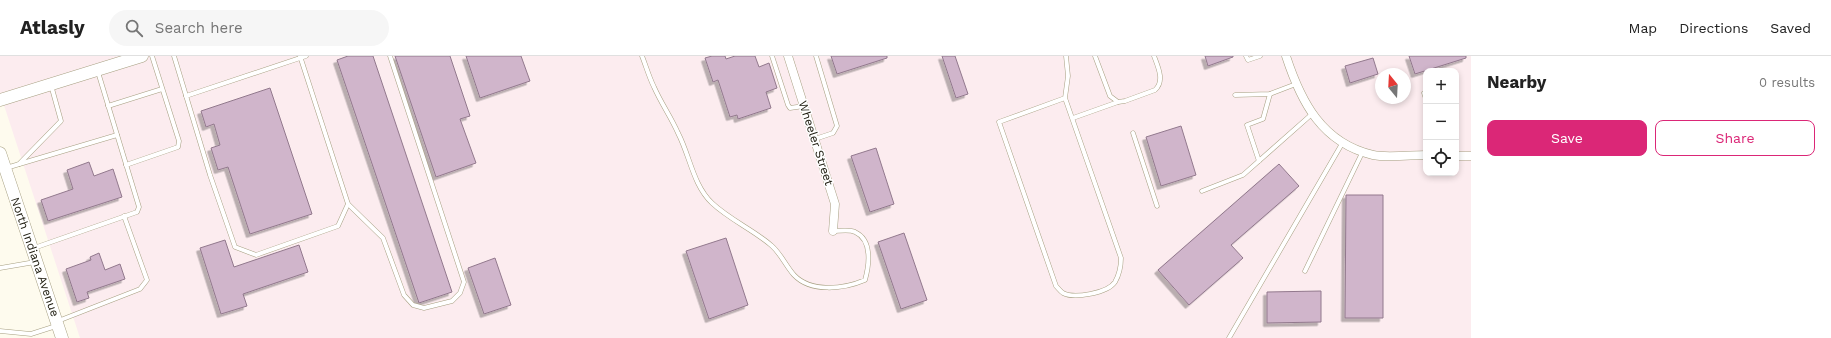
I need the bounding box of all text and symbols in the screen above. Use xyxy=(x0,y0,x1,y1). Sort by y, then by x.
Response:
search box xyxy=(109,10,389,46)
text: Atlasly xyxy=(20,16,85,39)
icon: search xyxy=(123,17,145,39)
text: Search here xyxy=(155,19,243,37)
text: Map xyxy=(1629,20,1657,36)
text: Directions xyxy=(1679,20,1748,36)
text: Saved xyxy=(1770,20,1811,36)
north arrow xyxy=(1375,68,1411,104)
map controls xyxy=(1423,68,1459,176)
button: + xyxy=(1423,68,1459,104)
text: Nearby xyxy=(1487,72,1546,92)
text: 0 results xyxy=(1759,75,1815,90)
street label: Wheeler Street xyxy=(796,99,836,187)
button: − xyxy=(1423,104,1459,140)
button: Save xyxy=(1487,120,1647,156)
button: Share xyxy=(1655,120,1815,156)
button: locate xyxy=(1423,140,1459,176)
street label: North Indiana Avenue xyxy=(8,195,62,319)

